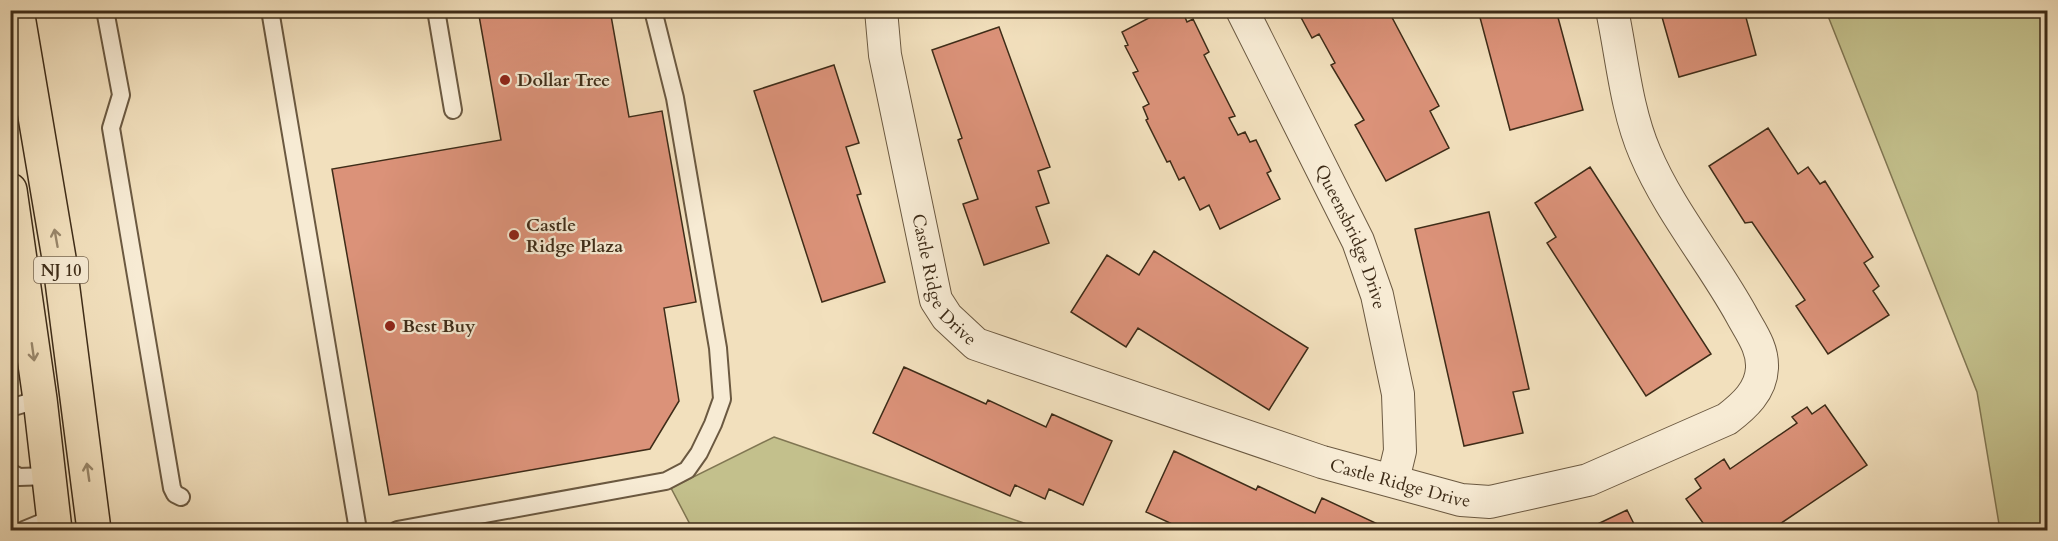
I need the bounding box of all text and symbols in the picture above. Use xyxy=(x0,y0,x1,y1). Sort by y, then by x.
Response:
place label: Dollar Tree xyxy=(517,68,610,93)
marker: Dollar Tree xyxy=(498,73,512,87)
street label: Queensbridge Drive xyxy=(1309,160,1392,311)
street label: Castle Ridge Drive xyxy=(905,212,982,352)
place label: Castle Ridge Plaza xyxy=(526,213,623,259)
one-way arrow xyxy=(50,228,61,248)
marker: Castle Ridge Plaza xyxy=(507,228,521,242)
road number: NJ 10 xyxy=(34,257,88,283)
place label: Best Buy xyxy=(402,314,476,339)
marker: Best Buy xyxy=(383,319,397,333)
one-way arrow xyxy=(28,342,39,362)
street label: Castle Ridge Drive xyxy=(1327,453,1471,514)
one-way arrow xyxy=(82,463,93,483)

